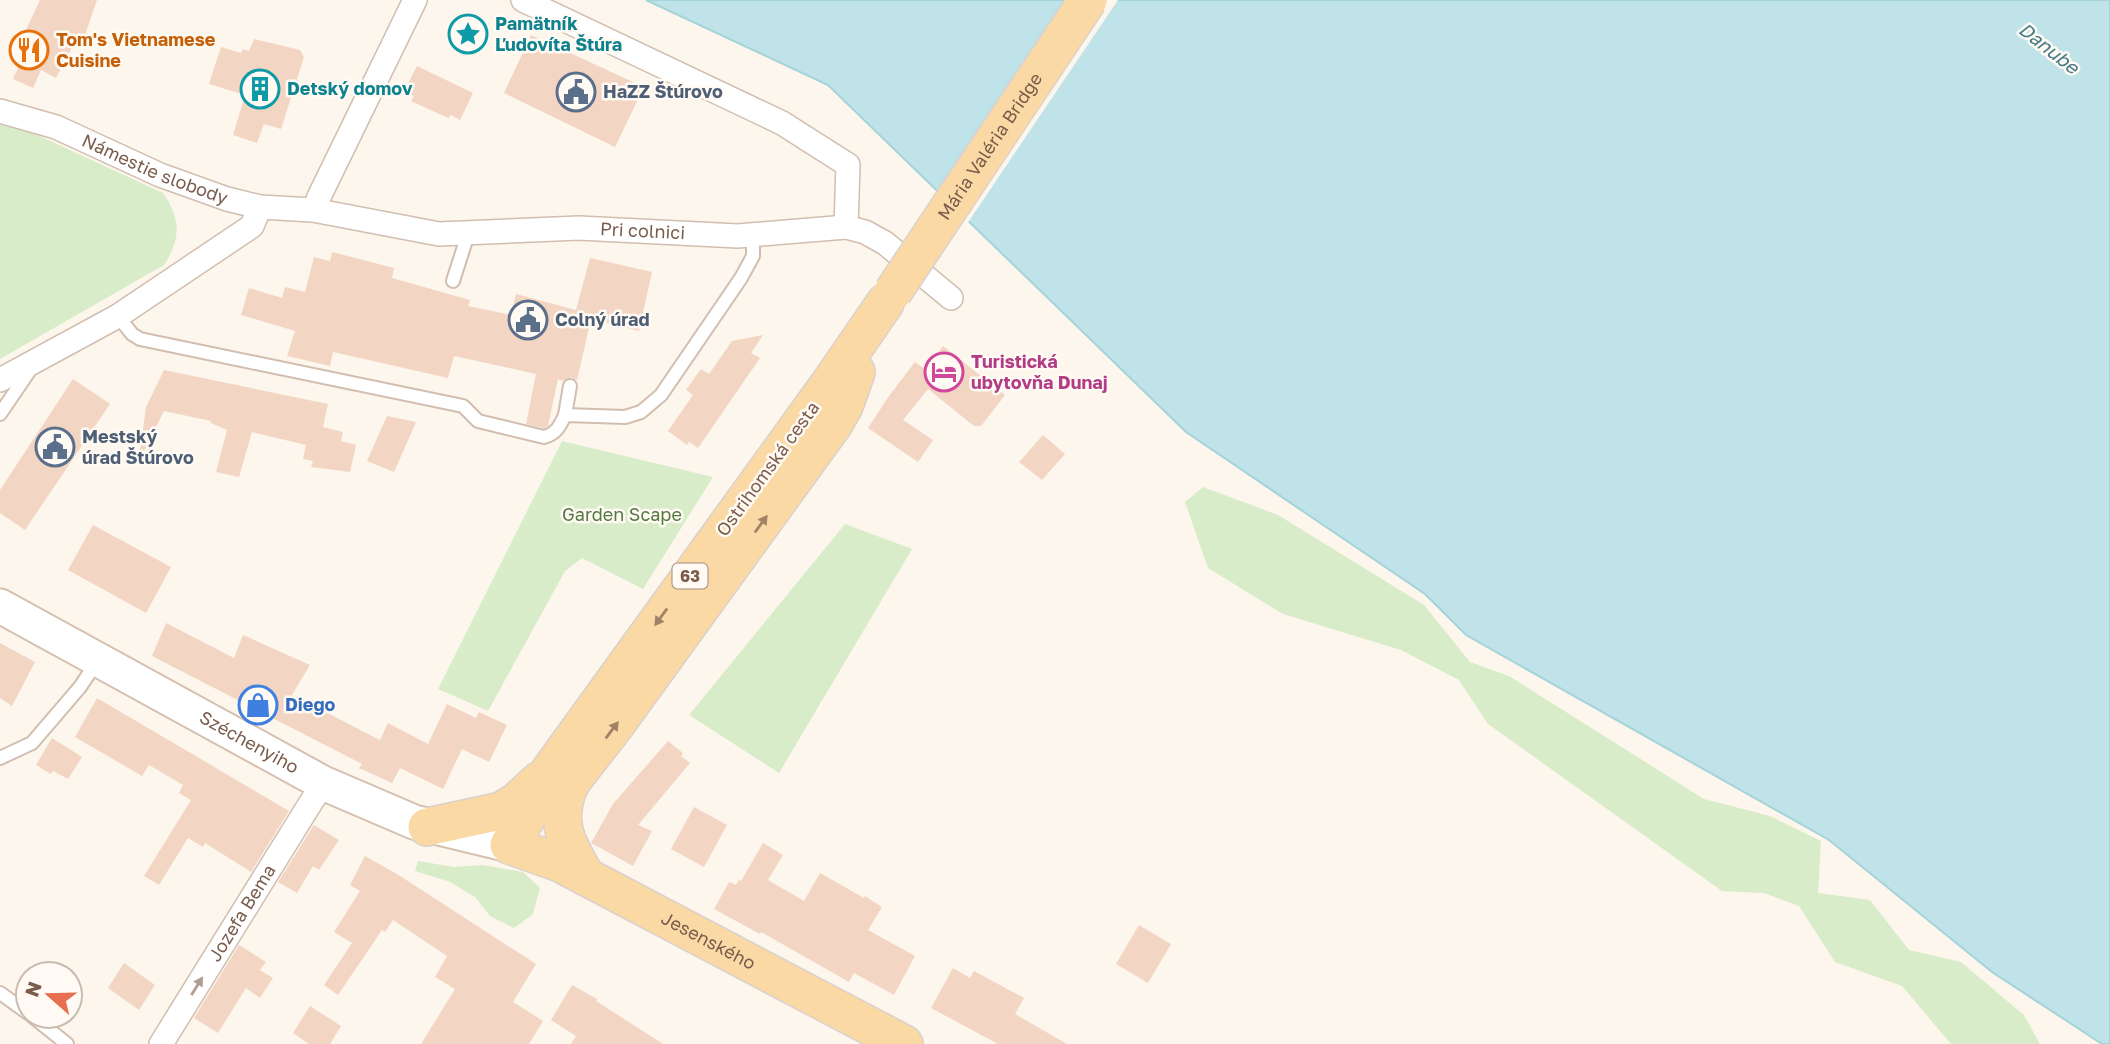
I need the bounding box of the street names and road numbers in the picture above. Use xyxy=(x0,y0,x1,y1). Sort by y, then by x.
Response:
street label: Mária Valéria Bridge xyxy=(932,68,1046,224)
street label: Námestie slobody xyxy=(79,129,231,208)
street label: Pri colnici xyxy=(600,217,686,243)
street label: Ostrihomská cesta xyxy=(711,397,823,540)
road number: 63 xyxy=(672,564,708,589)
street label: Széchenyiho xyxy=(196,706,303,778)
street label: Jozefa Bema xyxy=(203,860,280,965)
street label: Jesenského xyxy=(658,906,760,974)

